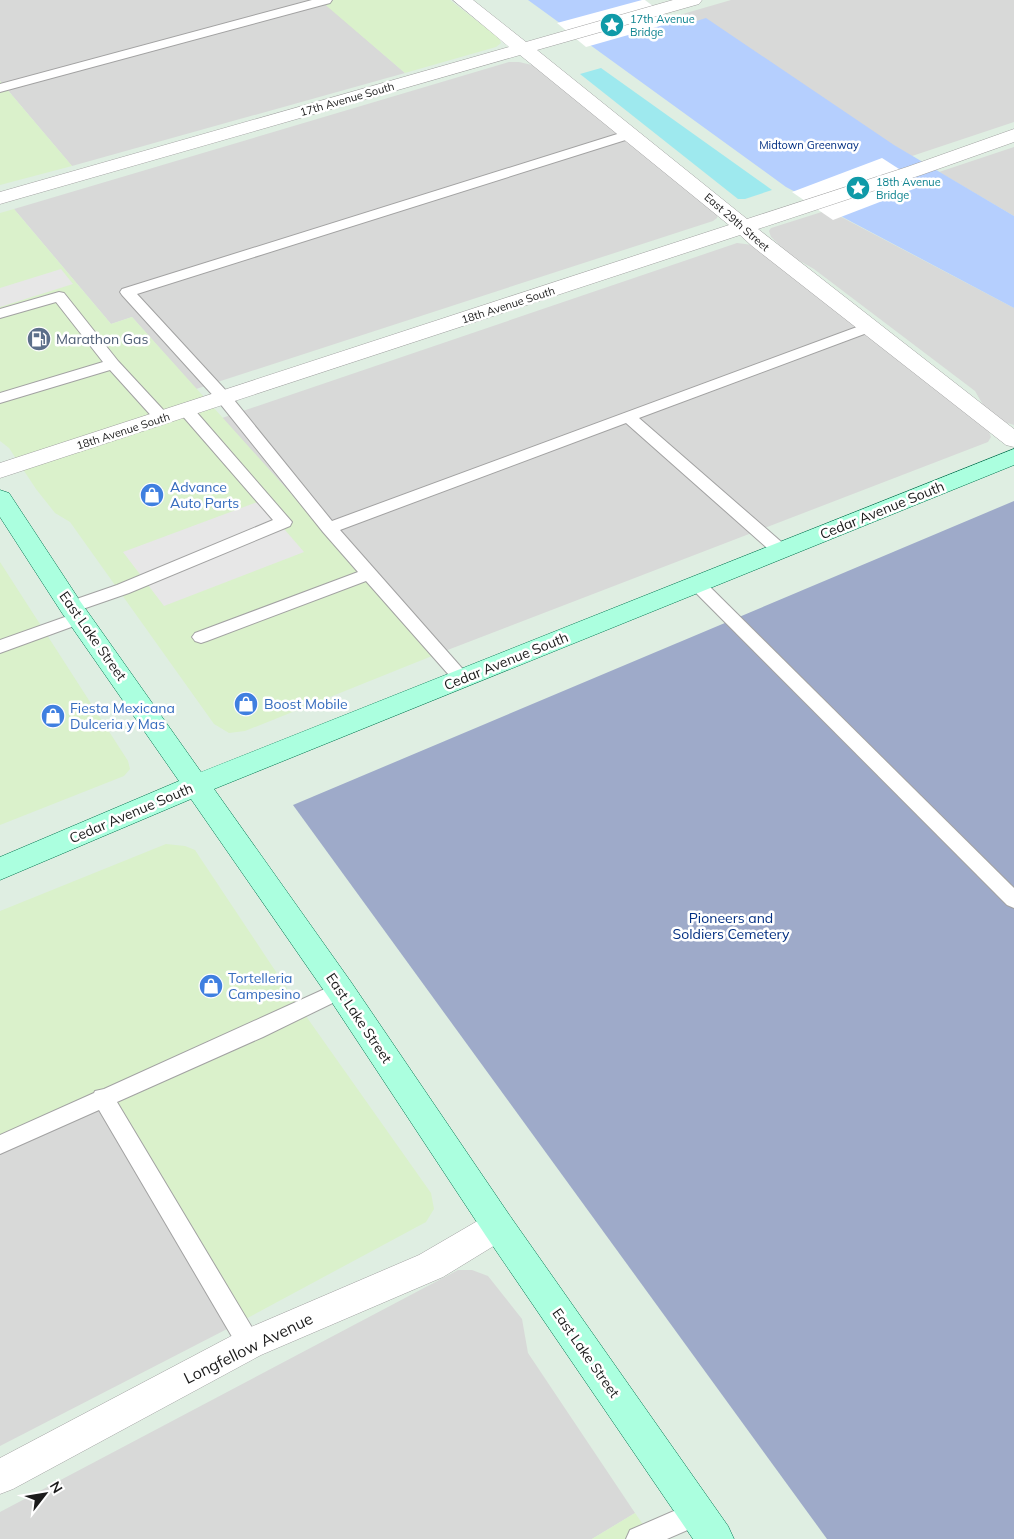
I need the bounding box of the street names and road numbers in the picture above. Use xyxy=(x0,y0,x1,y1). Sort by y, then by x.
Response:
street label: 17th Avenue South xyxy=(298,79,396,119)
street label: East 29th Street xyxy=(701,190,773,254)
street label: 18th Avenue South xyxy=(460,283,556,327)
street label: 18th Avenue South xyxy=(75,409,171,453)
street label: Cedar Avenue South xyxy=(817,477,947,543)
street label: East Lake Street xyxy=(56,588,131,684)
street label: Cedar Avenue South xyxy=(441,628,571,694)
street label: Cedar Avenue South xyxy=(66,779,196,847)
street label: East Lake Street xyxy=(322,969,396,1067)
street label: East Lake Street xyxy=(549,1305,624,1401)
street label: Longfellow Avenue xyxy=(180,1308,316,1388)

